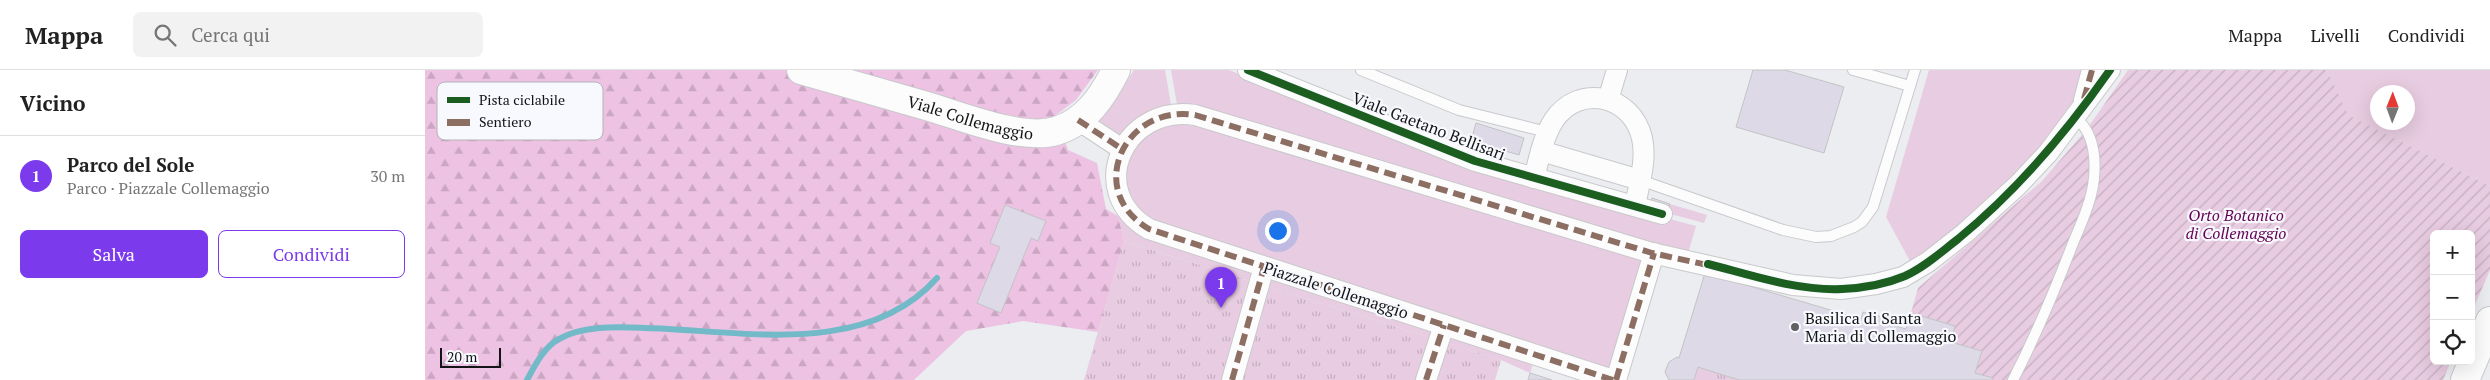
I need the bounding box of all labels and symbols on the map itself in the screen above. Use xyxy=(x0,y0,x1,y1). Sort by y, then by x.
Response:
legend xyxy=(437,82,603,140)
north arrow xyxy=(2370,85,2415,130)
street label: Viale Gaetano Bellisari xyxy=(1349,87,1509,165)
text: Pista ciclabile xyxy=(479,90,565,109)
street label: Viale Collemaggio xyxy=(905,90,1034,144)
text: Sentiero xyxy=(479,112,532,131)
park label: Orto Botanico di Collemaggio xyxy=(2185,204,2287,244)
your location xyxy=(1265,218,1291,244)
street label: Piazzale Collemaggio xyxy=(1261,256,1412,324)
pin: 1 xyxy=(1205,267,1237,308)
place label: Basilica di Santa Maria di Collemaggio xyxy=(1805,307,1956,347)
marker: Basilica di Santa Maria di Collemaggio xyxy=(1789,321,1801,333)
scale bar xyxy=(440,345,501,368)

